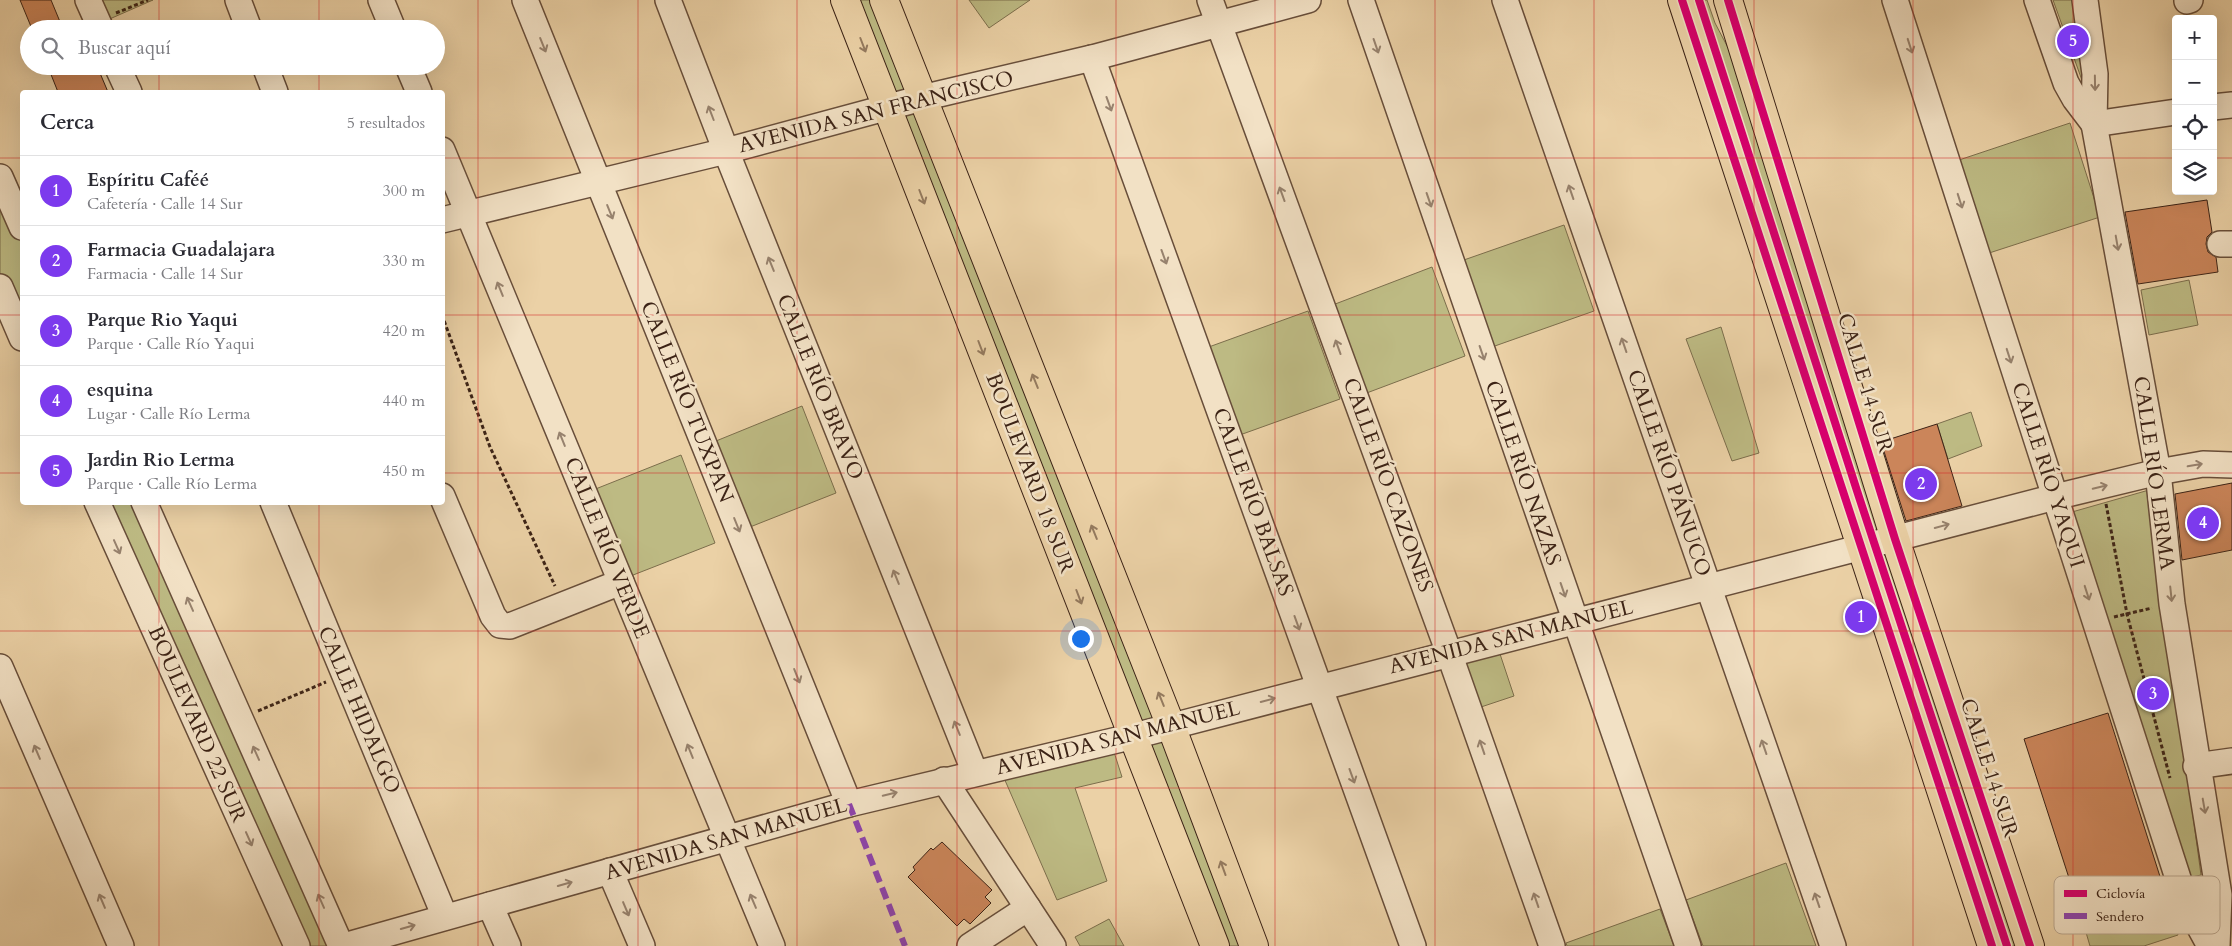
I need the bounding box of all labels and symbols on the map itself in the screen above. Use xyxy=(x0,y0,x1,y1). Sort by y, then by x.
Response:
pin: 5 xyxy=(2057,22,2089,60)
one-way arrow xyxy=(539,37,548,52)
one-way arrow xyxy=(859,38,868,53)
one-way arrow xyxy=(1372,38,1382,54)
one-way arrow xyxy=(1905,38,1915,54)
street label: AVENIDA SAN FRANCISCO xyxy=(735,64,1017,160)
one-way arrow xyxy=(2090,74,2100,91)
one-way arrow xyxy=(1105,95,1114,111)
one-way arrow xyxy=(706,105,715,121)
one-way arrow xyxy=(1566,184,1575,200)
one-way arrow xyxy=(1277,187,1286,203)
one-way arrow xyxy=(918,188,927,204)
one-way arrow xyxy=(1425,191,1434,207)
one-way arrow xyxy=(1955,193,1965,209)
one-way arrow xyxy=(606,204,615,219)
one-way arrow xyxy=(2112,235,2122,251)
one-way arrow xyxy=(1160,248,1169,264)
one-way arrow xyxy=(766,257,775,272)
one-way arrow xyxy=(494,282,504,297)
street label: CALLE RÍO BRAVO xyxy=(769,290,871,484)
street label: CALLE RÍO TUXPAN xyxy=(633,297,741,507)
street label: CALLE 14 SUR xyxy=(1830,310,1900,457)
one-way arrow xyxy=(1619,337,1629,353)
one-way arrow xyxy=(977,340,987,355)
one-way arrow xyxy=(1333,340,1342,355)
one-way arrow xyxy=(1478,345,1487,361)
one-way arrow xyxy=(2005,347,2015,363)
street label: CALLE RÍO PÁNUCO xyxy=(1620,366,1718,580)
street label: BOULEVARD 18 SUR xyxy=(978,369,1082,578)
one-way arrow xyxy=(1029,374,1039,389)
street label: CALLE RÍO CAZONES xyxy=(1336,374,1440,596)
street label: CALLE RÍO LERMA xyxy=(2126,374,2182,572)
street label: CALLE RÍO NAZAS xyxy=(1478,377,1568,569)
street label: CALLE RÍO YAQUI xyxy=(2004,378,2092,572)
street label: CALLE RÍO BALSAS xyxy=(1205,404,1301,600)
one-way arrow xyxy=(556,432,566,447)
street label: CALLE RÍO VERDE xyxy=(557,453,657,643)
one-way arrow xyxy=(2186,460,2202,470)
pin: 2 xyxy=(1905,465,1937,503)
one-way arrow xyxy=(2092,482,2108,491)
pin: 4 xyxy=(2187,504,2219,542)
one-way arrow xyxy=(732,517,742,532)
one-way arrow xyxy=(1934,521,1950,531)
one-way arrow xyxy=(1089,525,1099,540)
one-way arrow xyxy=(113,539,122,554)
one-way arrow xyxy=(891,570,901,585)
one-way arrow xyxy=(1559,582,1569,598)
one-way arrow xyxy=(2083,585,2092,601)
one-way arrow xyxy=(2166,586,2176,602)
one-way arrow xyxy=(1075,589,1084,604)
street label: AVENIDA SAN MANUEL xyxy=(1386,593,1636,681)
one-way arrow xyxy=(184,597,194,612)
pin: 1 xyxy=(1845,598,1877,636)
one-way arrow xyxy=(1293,615,1302,630)
street label: BOULEVARD 22 SUR xyxy=(141,621,254,827)
street label: CALLE HIDALGO xyxy=(311,622,407,798)
your location xyxy=(1068,626,1094,652)
one-way arrow xyxy=(793,668,803,683)
pin: 3 xyxy=(2137,675,2169,713)
one-way arrow xyxy=(1156,692,1165,707)
street label: AVENIDA SAN MANUEL xyxy=(993,694,1243,782)
one-way arrow xyxy=(1260,695,1276,704)
street label: CALLE 14 SUR xyxy=(1953,695,2025,842)
one-way arrow xyxy=(952,721,961,736)
one-way arrow xyxy=(1477,739,1486,755)
one-way arrow xyxy=(1759,739,1768,755)
one-way arrow xyxy=(685,744,695,759)
one-way arrow xyxy=(32,745,41,760)
one-way arrow xyxy=(250,746,260,761)
one-way arrow xyxy=(1348,768,1357,783)
one-way arrow xyxy=(881,789,897,798)
street label: AVENIDA SAN MANUEL xyxy=(602,790,851,887)
one-way arrow xyxy=(2199,798,2209,814)
one-way arrow xyxy=(244,831,254,846)
one-way arrow xyxy=(1218,861,1227,876)
legend xyxy=(2054,876,2220,934)
one-way arrow xyxy=(556,879,572,889)
text: Ciclovía xyxy=(2096,884,2145,903)
one-way arrow xyxy=(1812,892,1822,908)
one-way arrow xyxy=(1531,893,1540,908)
one-way arrow xyxy=(96,894,106,909)
one-way arrow xyxy=(316,894,326,909)
one-way arrow xyxy=(747,894,757,909)
one-way arrow xyxy=(622,901,632,916)
text: Sendero xyxy=(2096,907,2144,926)
one-way arrow xyxy=(399,922,415,932)

